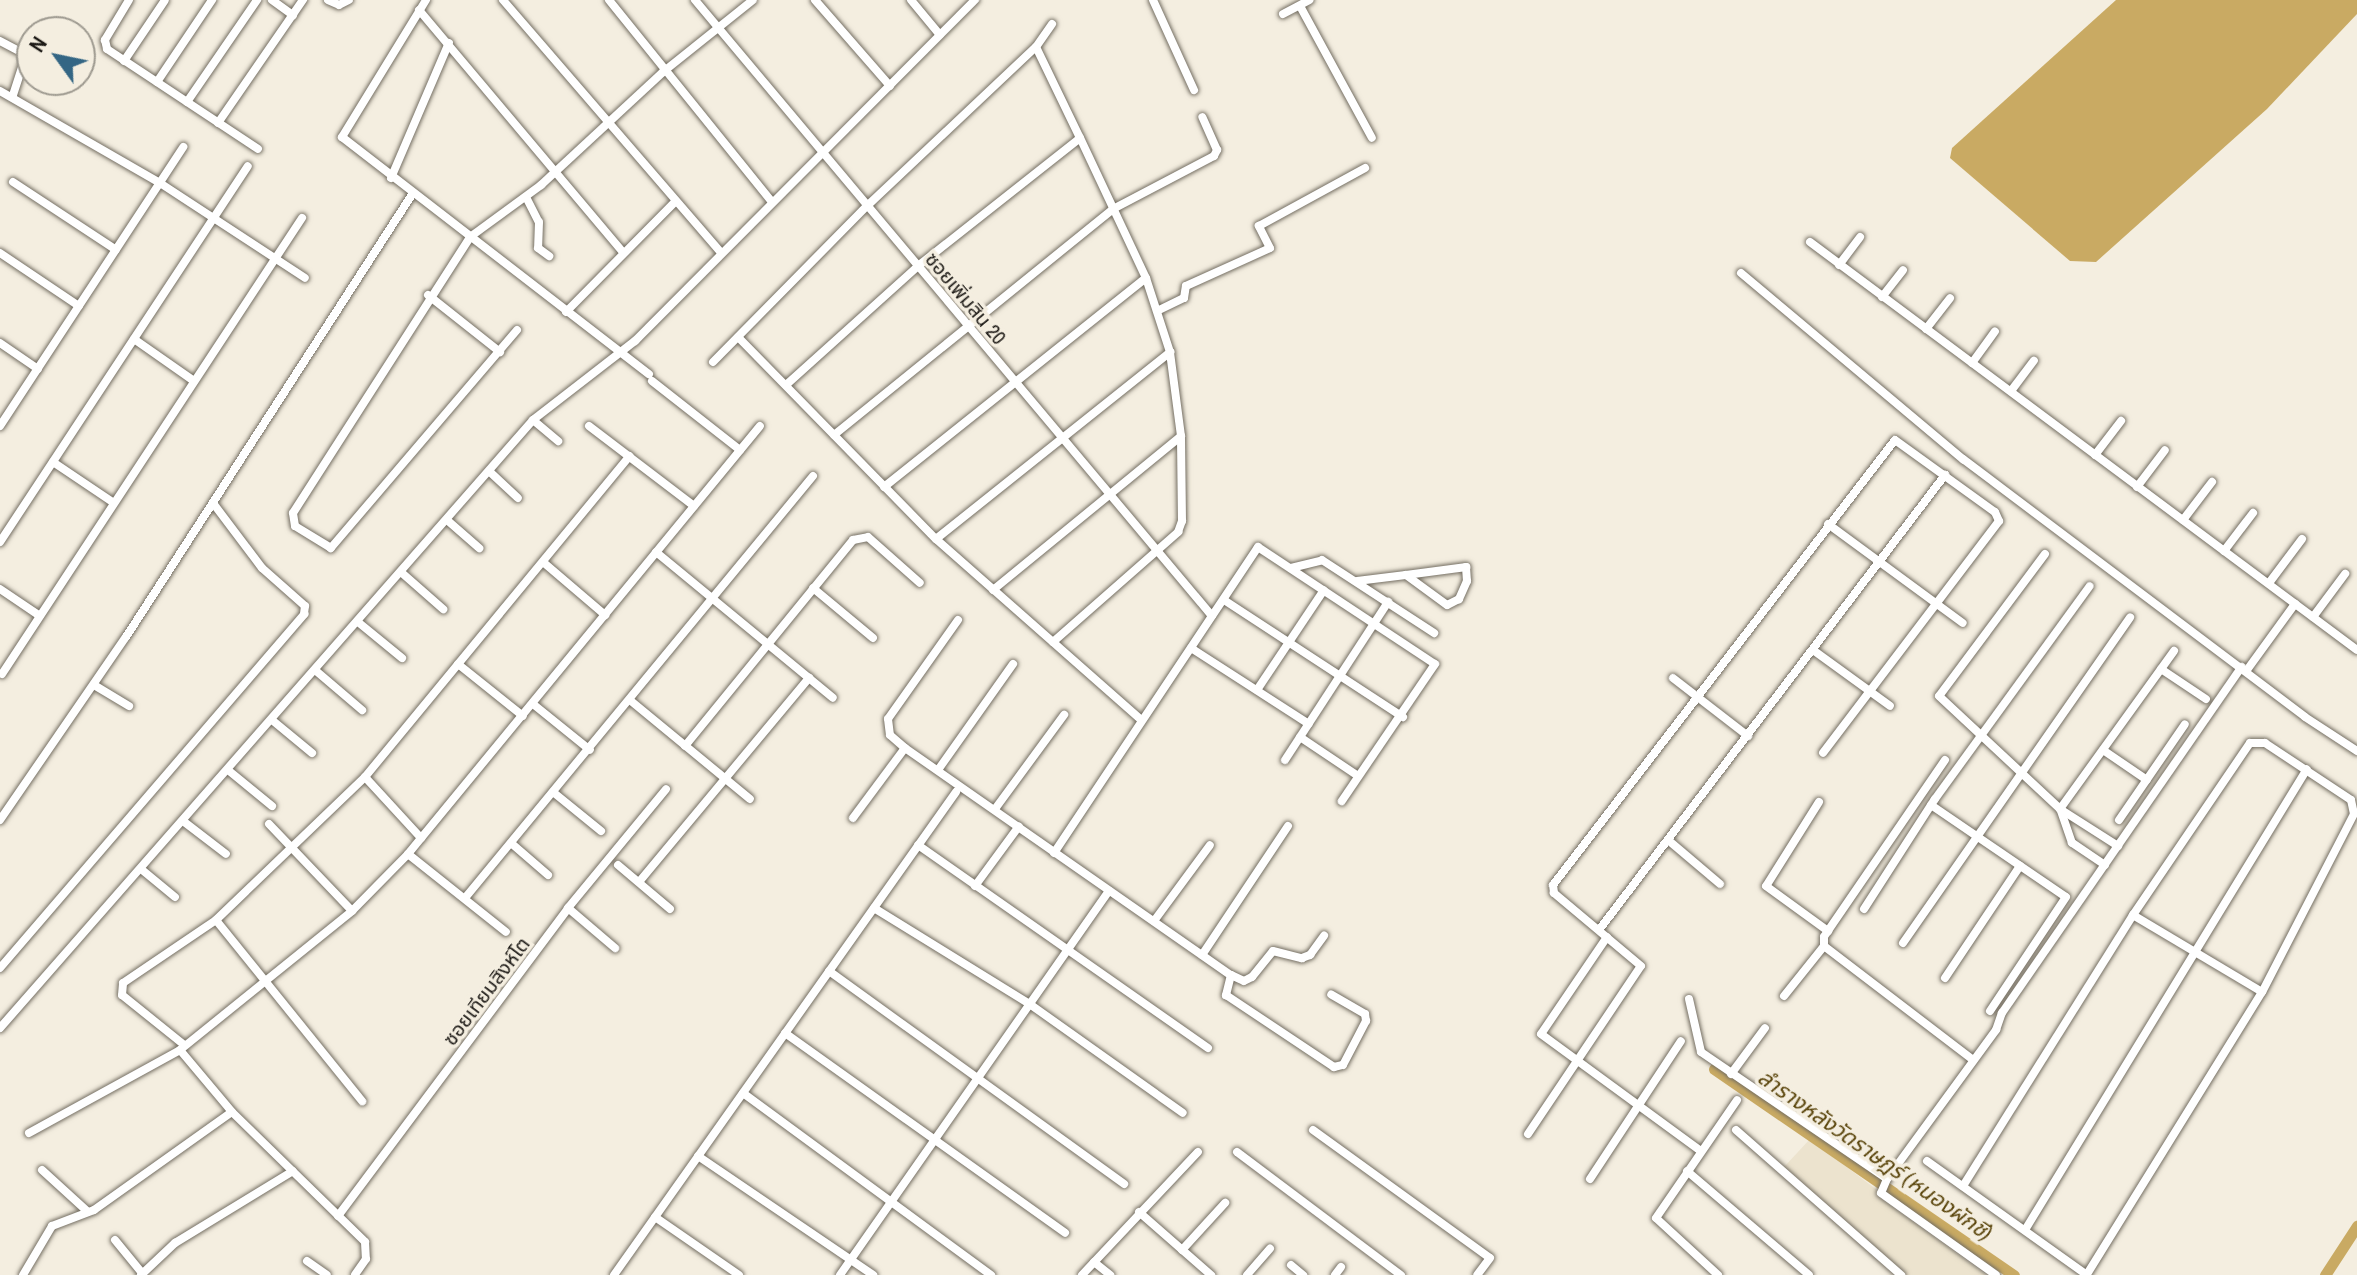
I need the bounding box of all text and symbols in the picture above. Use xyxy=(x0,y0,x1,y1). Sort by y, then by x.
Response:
north arrow xyxy=(16,16,96,96)
text: N xyxy=(21,30,54,58)
street label: ซอยเพิ่มสิน 20 xyxy=(921,247,1011,349)
street label: ซอยเทียมสิงห์โต xyxy=(438,932,534,1050)
water label: ลำรางหลังวัดราษฎร์ (หนองผักชี) xyxy=(1753,1064,1997,1246)

